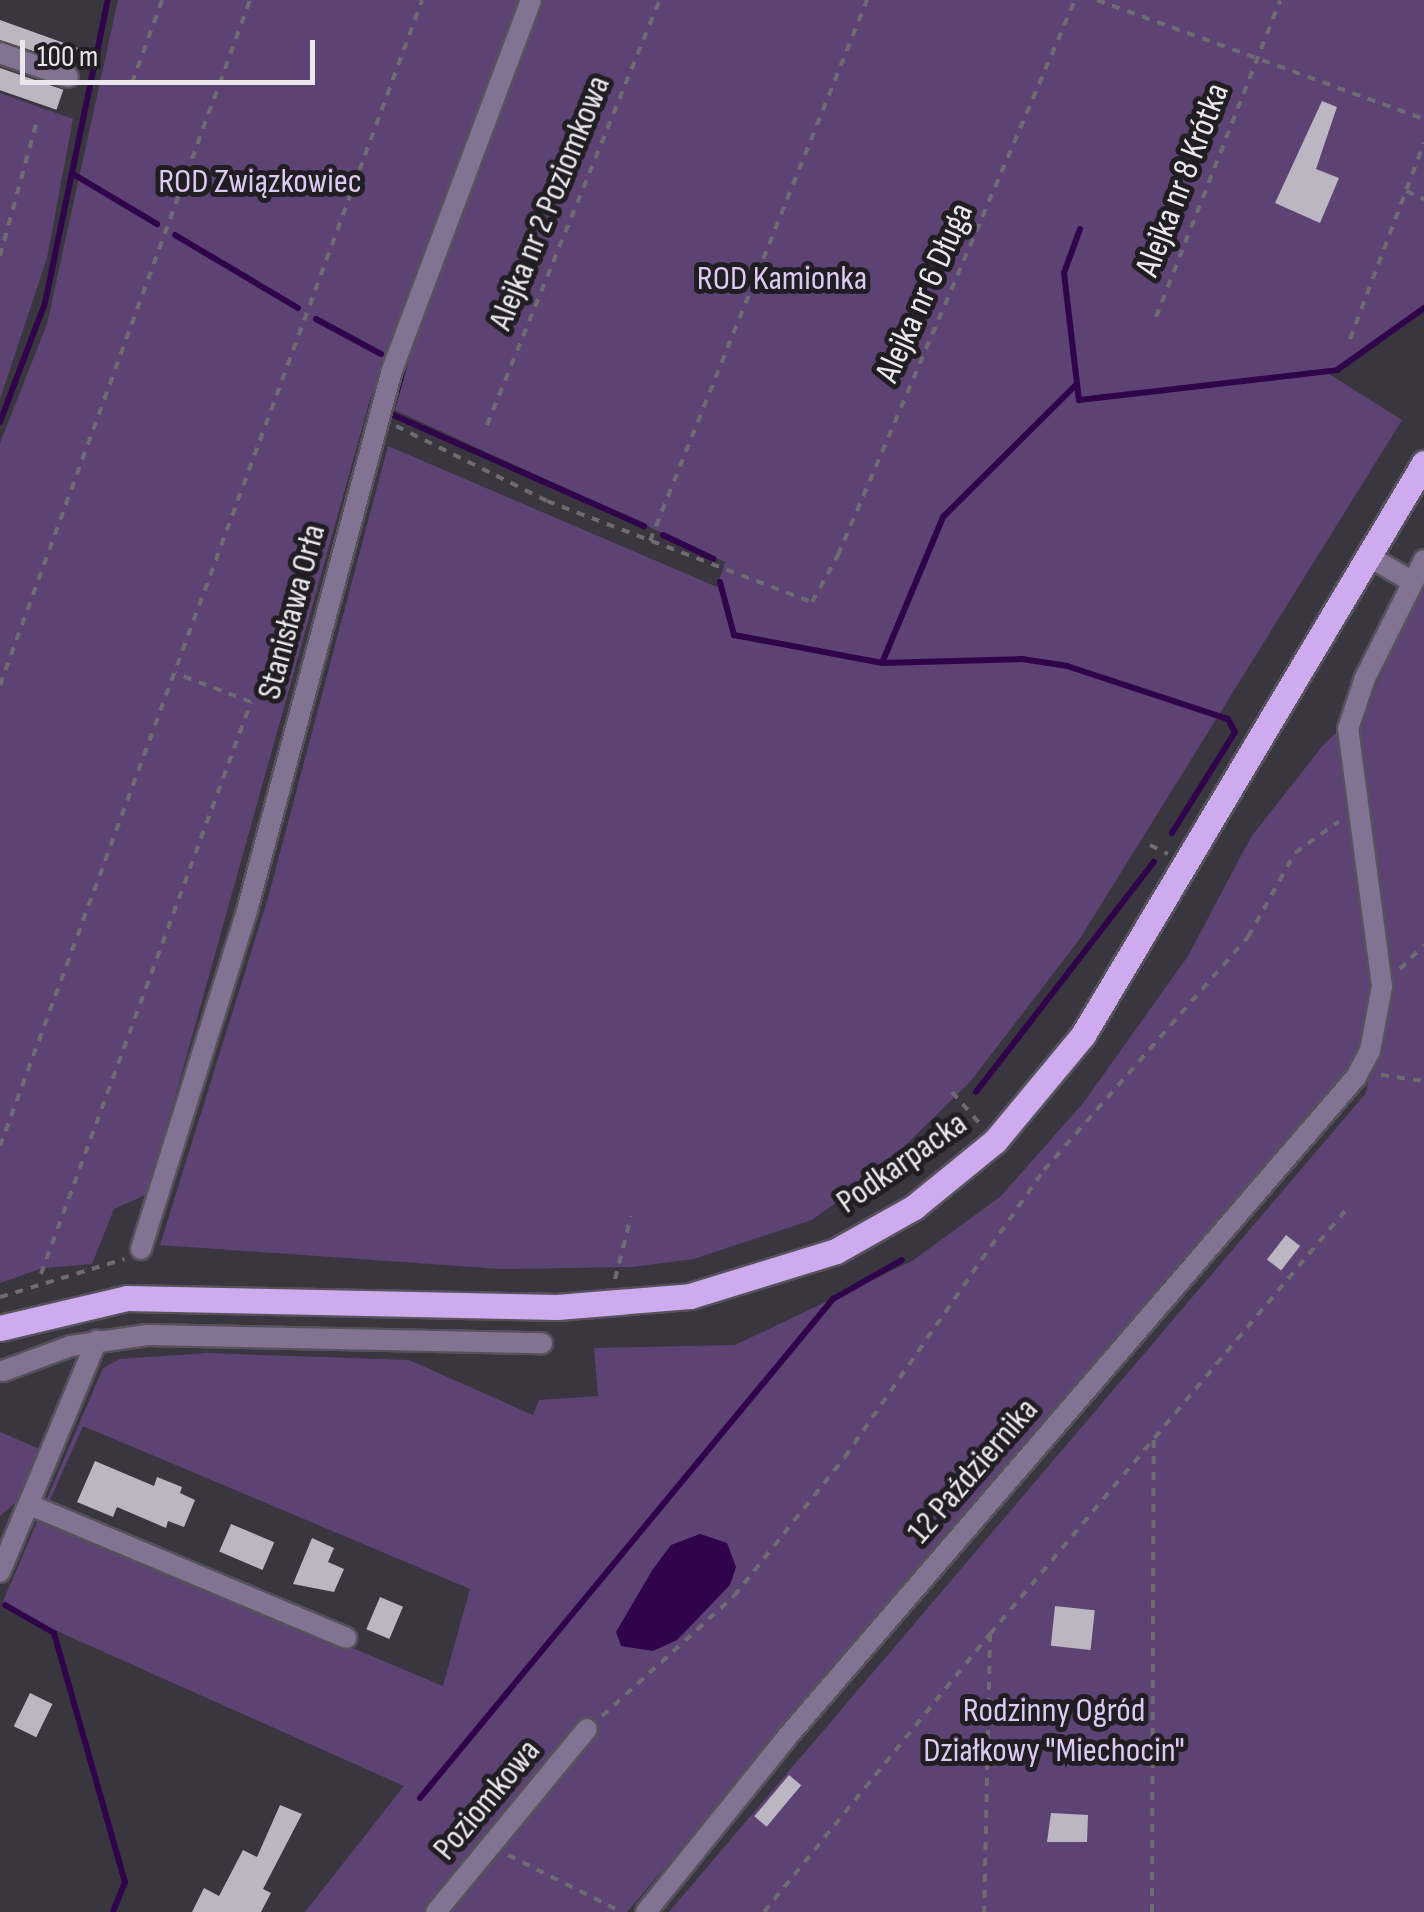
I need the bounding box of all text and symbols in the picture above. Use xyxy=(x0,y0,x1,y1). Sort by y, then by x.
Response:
scale bar xyxy=(25,20,320,82)
text: 100 m xyxy=(37,39,98,75)
street label: Alejka nr 2 Poziomkowa xyxy=(480,70,620,336)
street label: Alejka nr 8 Krótka xyxy=(1127,78,1239,282)
park label: ROD Związkowiec xyxy=(158,161,362,203)
street label: Alejka nr 6 Długa xyxy=(867,197,983,389)
park label: ROD Kamionka xyxy=(697,258,867,300)
street label: Stanisława Orła xyxy=(249,520,335,704)
street label: Podkarpacka xyxy=(829,1103,975,1223)
street label: 12 Października xyxy=(899,1390,1047,1552)
park label: Rodzinny Ogród Działkowy "Miechocin" xyxy=(923,1690,1185,1772)
street label: Poziomkowa xyxy=(424,1731,550,1869)

